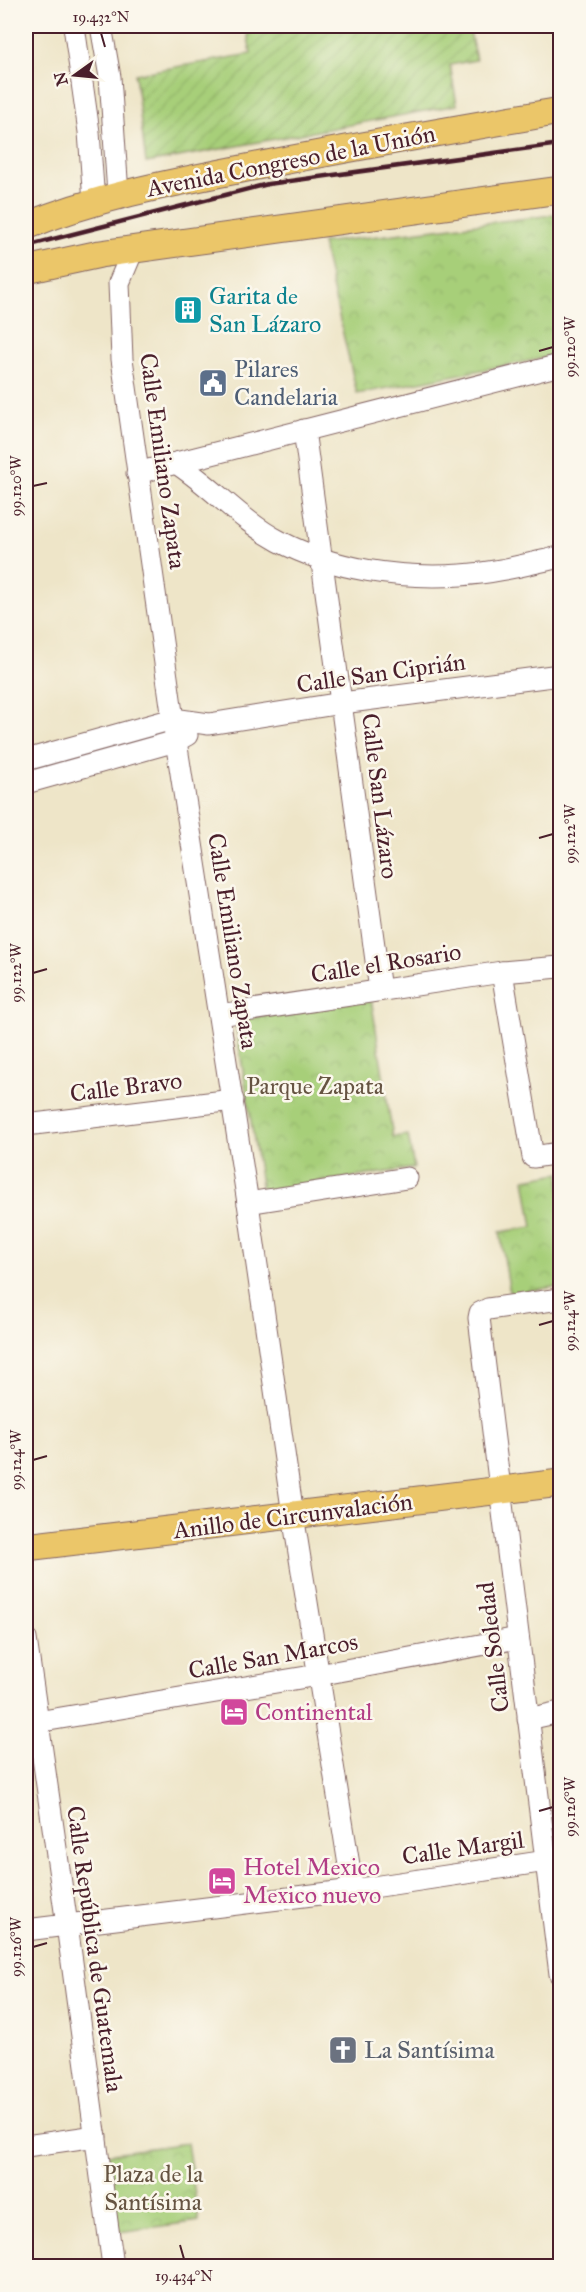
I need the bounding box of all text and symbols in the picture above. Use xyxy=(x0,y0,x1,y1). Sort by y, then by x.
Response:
text: 19.432°N xyxy=(72,8,130,26)
north arrow xyxy=(45,45,105,105)
text: N xyxy=(50,69,72,88)
street label: Avenida Congreso de la Unión xyxy=(143,118,438,204)
place label: Garita de San Lázaro xyxy=(209,281,321,339)
building icon: Garita de San Lázaro xyxy=(172,294,204,326)
text: 99.120°W xyxy=(561,316,579,377)
street label: Calle Emiliano Zapata xyxy=(133,351,193,572)
place label: Pilares Candelaria xyxy=(234,354,339,412)
public building icon: Pilares Candelaria xyxy=(197,367,229,399)
text: 99.120°W xyxy=(7,455,25,516)
street label: Calle San Ciprián xyxy=(295,646,467,700)
street label: Calle San Lázaro xyxy=(355,711,405,881)
text: 99.122°W xyxy=(561,803,579,864)
street label: Calle Emiliano Zapata xyxy=(201,831,265,1052)
street label: Calle el Rosario xyxy=(309,936,463,990)
text: 99.122°W xyxy=(7,942,25,1003)
street label: Calle Bravo xyxy=(68,1065,184,1109)
park label: Parque Zapata xyxy=(246,1071,385,1101)
text: 99.124°W xyxy=(561,1290,579,1351)
text: 99.124°W xyxy=(7,1429,25,1490)
street label: Anillo de Circunvalación xyxy=(171,1486,414,1546)
street label: Calle Soledad xyxy=(470,1580,516,1714)
street label: Calle San Marcos xyxy=(186,1626,360,1686)
hotel icon: Continental xyxy=(218,1696,250,1728)
place label: Continental xyxy=(255,1697,373,1727)
text: 99.126°W xyxy=(561,1776,579,1837)
street label: Calle República de Guatemala xyxy=(60,1804,130,2095)
street label: Calle Margil xyxy=(400,1825,526,1871)
place label: Hotel Mexico Mexico nuevo xyxy=(243,1852,381,1910)
hotel icon: Hotel Mexico Mexico nuevo xyxy=(206,1865,238,1897)
text: 99.126°W xyxy=(7,1916,25,1977)
church icon: La Santísima xyxy=(327,2034,359,2066)
place label: La Santísima xyxy=(364,2035,495,2065)
park label: Plaza de la Santísima xyxy=(103,2159,204,2217)
text: 19.434°N xyxy=(155,2267,213,2285)

